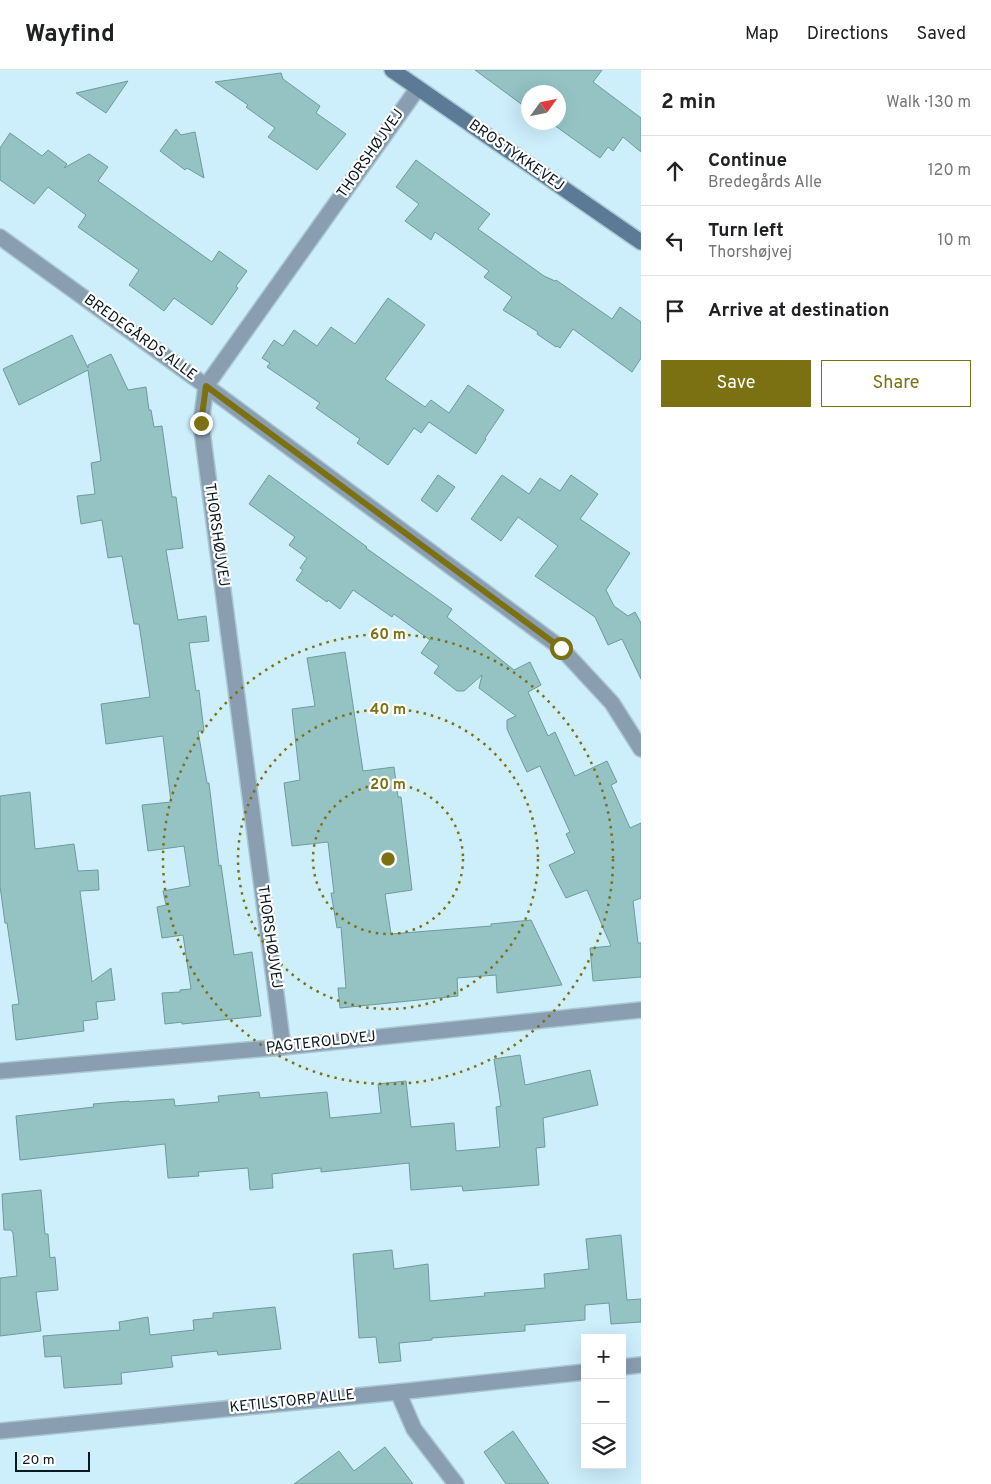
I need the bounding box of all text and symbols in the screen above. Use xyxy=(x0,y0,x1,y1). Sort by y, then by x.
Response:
text: Wayfind xyxy=(25,20,115,50)
text: Map xyxy=(745,23,779,46)
text: Directions xyxy=(807,23,889,46)
text: Saved xyxy=(917,23,966,46)
north arrow xyxy=(521,85,566,130)
text: 2 min xyxy=(661,89,716,116)
text: Walk · 130 m xyxy=(886,93,971,113)
street label: THORSHØJVEJ xyxy=(333,106,409,202)
street label: BROSTYKKEVEJ xyxy=(465,116,567,196)
text: Continue xyxy=(708,149,787,173)
icon: ahead xyxy=(661,157,689,185)
text: 120 m xyxy=(928,161,971,181)
text: Bredegårds Alle xyxy=(708,173,822,193)
text: Turn left xyxy=(708,219,784,243)
icon: left xyxy=(661,227,689,255)
text: 10 m xyxy=(937,231,971,251)
text: Thorshøjvej xyxy=(708,243,792,263)
street label: BREDEGÅRDS ALLE xyxy=(80,291,200,385)
icon: arrive xyxy=(661,297,689,325)
text: Arrive at destination xyxy=(708,299,889,323)
button: Save xyxy=(661,360,811,407)
button: Share xyxy=(821,360,971,407)
route end xyxy=(190,412,213,435)
street label: THORSHØJVEJ xyxy=(199,482,233,588)
text: 60 m xyxy=(370,626,406,645)
route start xyxy=(550,637,573,660)
text: 40 m xyxy=(370,701,406,720)
text: 20 m xyxy=(370,776,406,795)
centre of rings xyxy=(379,850,397,868)
street label: THORSHØJVEJ xyxy=(252,884,286,990)
street label: PAGTEROLDVEJ xyxy=(265,1028,377,1058)
map controls xyxy=(581,1334,626,1469)
button: + xyxy=(581,1334,626,1379)
button: − xyxy=(581,1379,626,1424)
street label: KETILSTORP ALLE xyxy=(229,1386,355,1418)
button: layers xyxy=(581,1424,626,1469)
scale bar xyxy=(15,1449,90,1472)
text: 20 m xyxy=(22,1452,55,1469)

